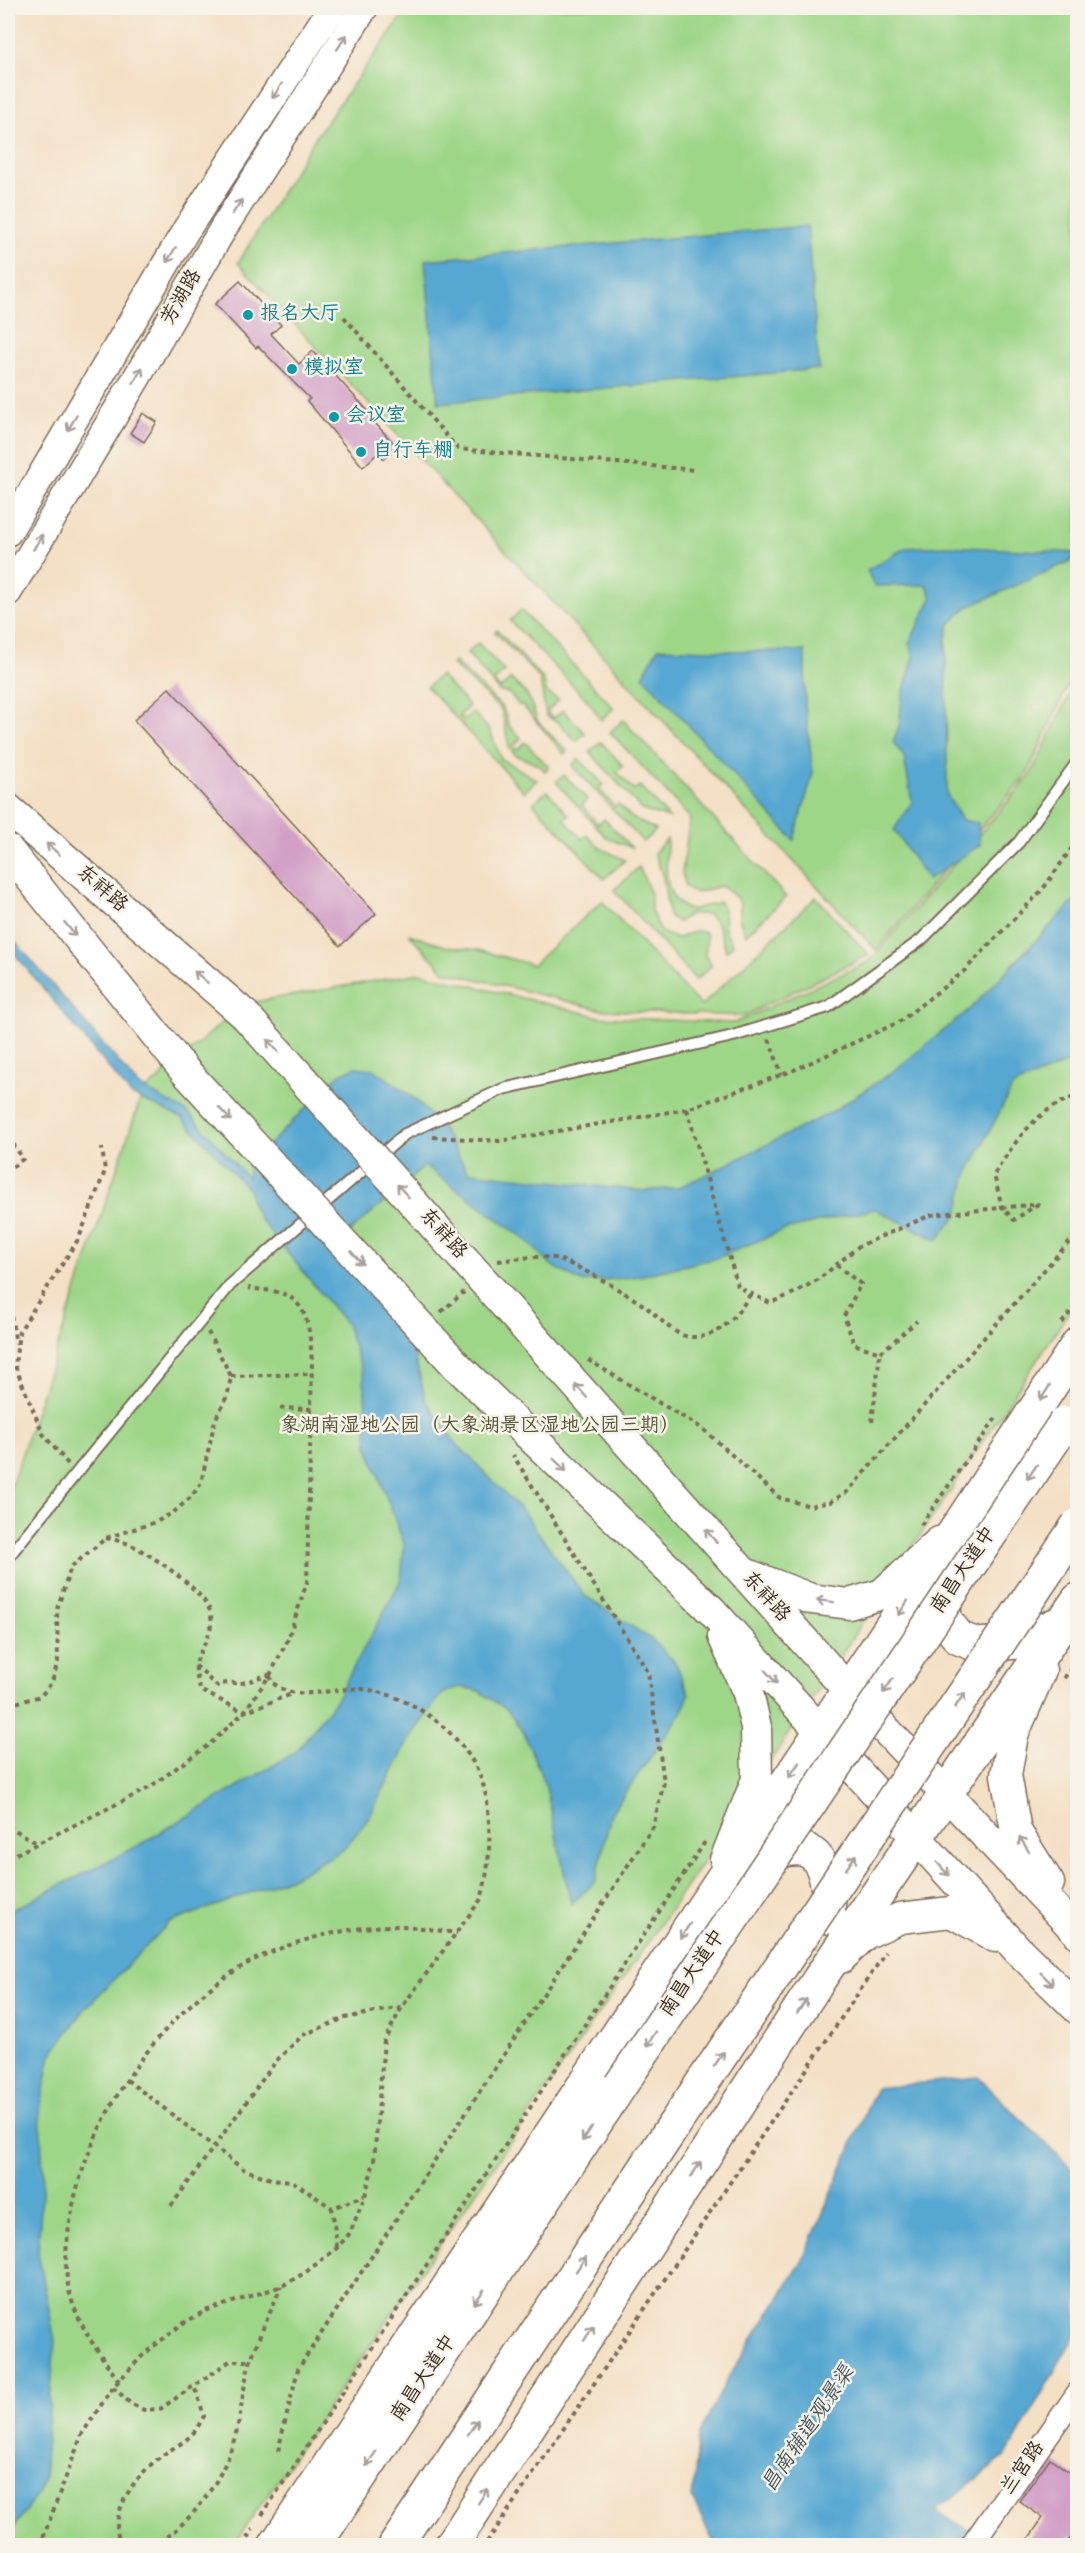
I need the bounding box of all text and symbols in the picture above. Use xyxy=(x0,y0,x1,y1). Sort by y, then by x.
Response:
one-way arrow xyxy=(336,35,348,51)
one-way arrow xyxy=(270,83,283,100)
one-way arrow xyxy=(230,198,243,215)
one-way arrow xyxy=(165,246,177,263)
street label: 芳湖路 xyxy=(156,264,208,330)
place label: 报名大厅 xyxy=(260,302,340,327)
marker: 报名大厅 xyxy=(241,308,255,322)
place label: 模拟室 xyxy=(304,356,364,381)
marker: 模拟室 xyxy=(285,362,299,376)
one-way arrow xyxy=(133,367,145,384)
place label: 会议室 xyxy=(346,404,406,429)
marker: 会议室 xyxy=(327,410,341,424)
one-way arrow xyxy=(65,414,77,431)
place label: 自行车棚 xyxy=(373,439,453,464)
marker: 自行车棚 xyxy=(354,445,368,459)
one-way arrow xyxy=(32,534,44,551)
one-way arrow xyxy=(46,842,61,856)
street label: 东祥路 xyxy=(71,860,133,919)
one-way arrow xyxy=(64,920,77,936)
one-way arrow xyxy=(193,970,209,983)
one-way arrow xyxy=(266,1039,280,1054)
one-way arrow xyxy=(218,1107,232,1122)
one-way arrow xyxy=(396,1184,410,1199)
street label: 东祥路 xyxy=(413,1204,473,1266)
one-way arrow xyxy=(350,1250,364,1265)
one-way arrow xyxy=(574,1383,588,1398)
one-way arrow xyxy=(1039,1384,1051,1401)
park label: 象湖南湿地公园（大象湖景区湿地公园三期） xyxy=(280,1414,680,1439)
one-way arrow xyxy=(552,1457,567,1472)
one-way arrow xyxy=(1026,1463,1038,1479)
street label: 南昌大道中 xyxy=(926,1522,1002,1619)
one-way arrow xyxy=(704,1529,718,1544)
street label: 东祥路 xyxy=(736,1567,796,1629)
one-way arrow xyxy=(815,1595,835,1606)
one-way arrow xyxy=(897,1599,909,1616)
one-way arrow xyxy=(764,1669,778,1684)
one-way arrow xyxy=(882,1677,895,1694)
one-way arrow xyxy=(954,1693,966,1709)
one-way arrow xyxy=(788,1761,800,1777)
one-way arrow xyxy=(1018,1836,1030,1853)
one-way arrow xyxy=(845,1854,857,1871)
one-way arrow xyxy=(936,1861,951,1876)
one-way arrow xyxy=(678,1923,691,1940)
street label: 南昌大道中 xyxy=(655,1925,731,2022)
one-way arrow xyxy=(1039,1971,1054,1986)
one-way arrow xyxy=(796,1998,808,2015)
one-way arrow xyxy=(645,2031,657,2047)
one-way arrow xyxy=(713,2051,725,2067)
one-way arrow xyxy=(581,2126,593,2142)
one-way arrow xyxy=(689,2161,702,2178)
one-way arrow xyxy=(575,2256,588,2273)
one-way arrow xyxy=(473,2288,485,2304)
one-way arrow xyxy=(584,2325,596,2342)
street label: 南昌大道中 xyxy=(386,2330,462,2427)
water label: 昌南辅道观景渠 xyxy=(757,2359,863,2498)
one-way arrow xyxy=(468,2419,480,2436)
street label: 兰宫路 xyxy=(996,2436,1051,2500)
one-way arrow xyxy=(365,2450,377,2467)
one-way arrow xyxy=(477,2489,489,2505)

